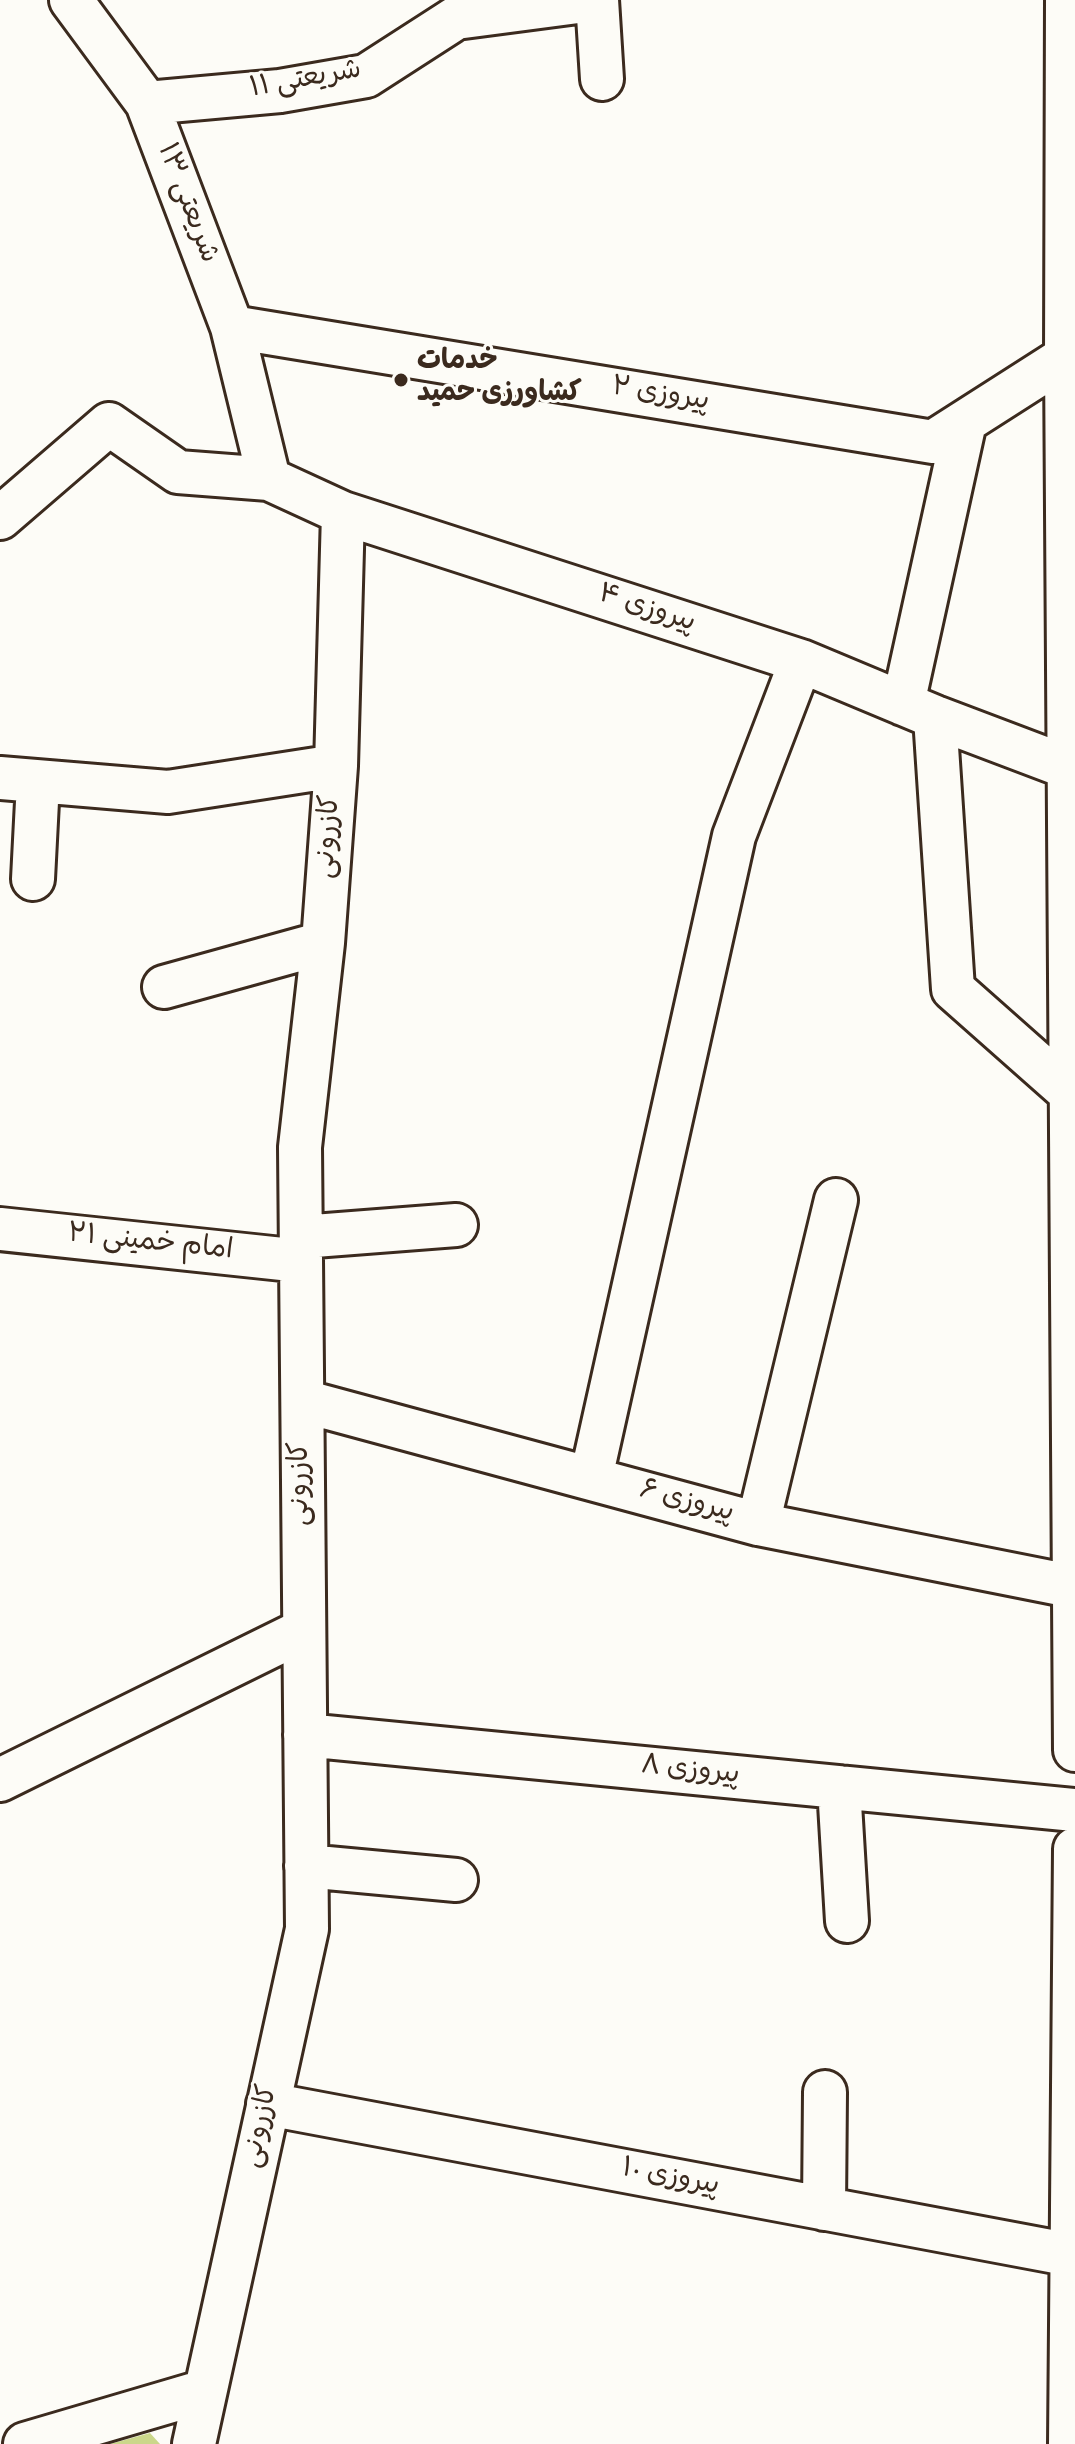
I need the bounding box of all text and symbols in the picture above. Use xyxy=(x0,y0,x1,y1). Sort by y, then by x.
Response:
street label: شریعتی ۱۱ xyxy=(248,56,364,108)
street label: شریعتی ۱۳ xyxy=(147,139,223,269)
place label: خدمات کشاورزی حمید xyxy=(417,347,582,413)
marker: خدمات کشاورزی حمید xyxy=(392,371,410,389)
street label: پیروزی ۲ xyxy=(609,373,711,421)
street label: پیروزی ۴ xyxy=(593,580,699,642)
street label: کازرونی xyxy=(311,794,351,880)
street label: امام خمینی ۲۱ xyxy=(66,1220,234,1270)
street label: کازرونی xyxy=(286,1442,320,1526)
street label: پیروزی ۶ xyxy=(635,1475,737,1533)
street label: پیروزی ۸ xyxy=(639,1751,741,1795)
street label: کازرونی xyxy=(238,2082,288,2172)
street label: پیروزی ۱۰ xyxy=(618,2154,722,2206)

